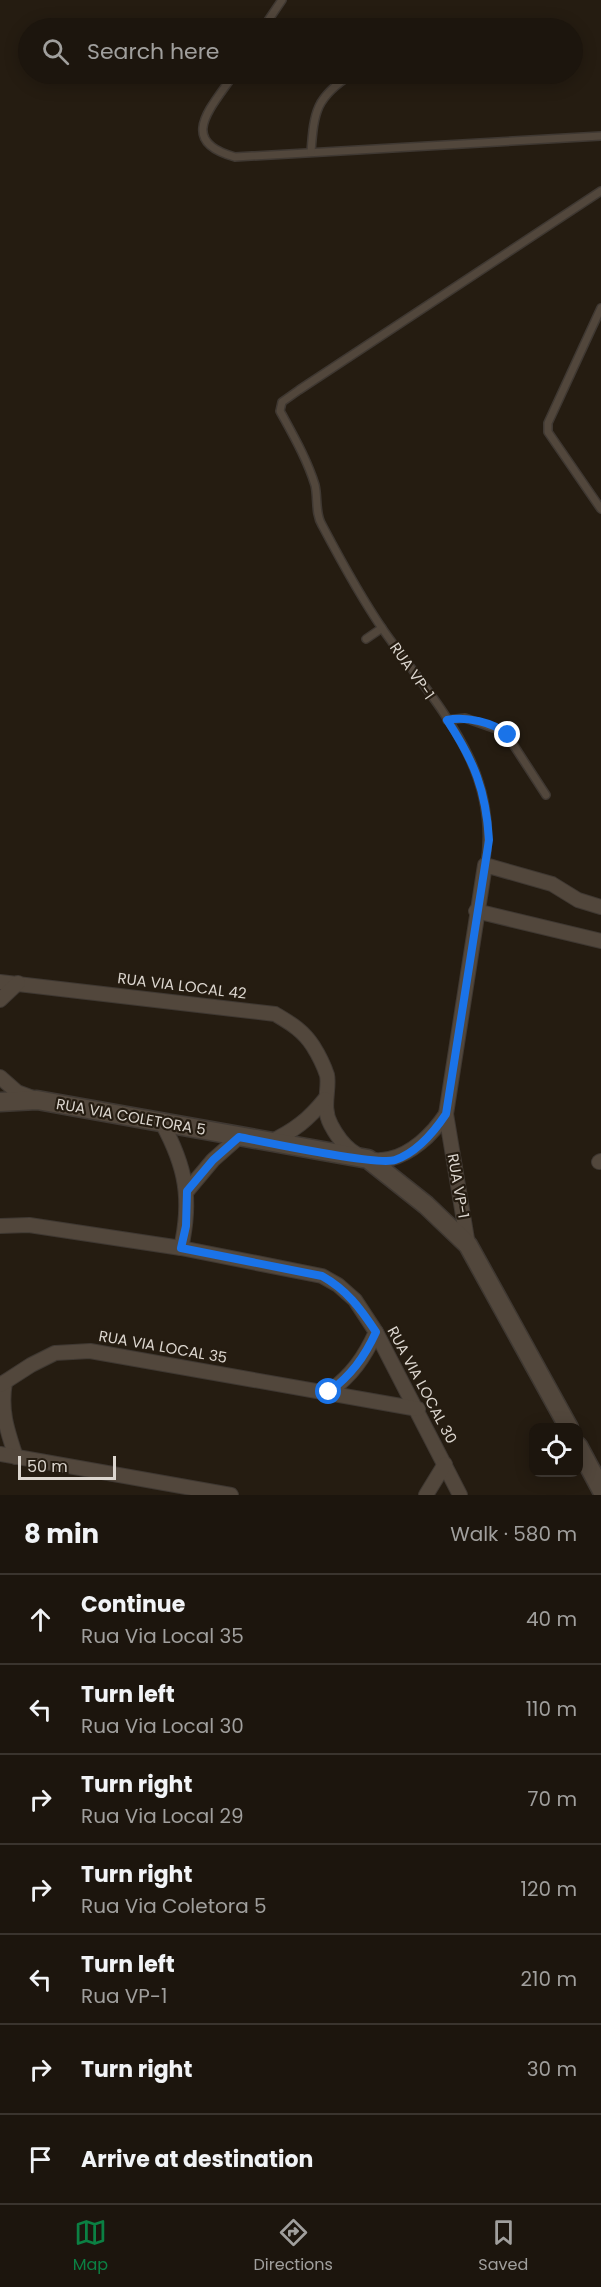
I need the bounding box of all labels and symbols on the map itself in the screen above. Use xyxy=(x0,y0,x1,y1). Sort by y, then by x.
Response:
street label: RUA VP-1 xyxy=(385,638,440,703)
route end xyxy=(494,721,520,747)
street label: RUA VIA LOCAL 42 xyxy=(116,967,248,1004)
street label: RUA VIA COLETORA 5 xyxy=(55,1093,207,1140)
street label: RUA VP-1 xyxy=(442,1152,474,1220)
street label: RUA VIA LOCAL 30 xyxy=(383,1322,462,1447)
street label: RUA VIA LOCAL 35 xyxy=(97,1325,229,1368)
route start xyxy=(315,1378,341,1404)
scale bar xyxy=(18,1453,116,1480)

